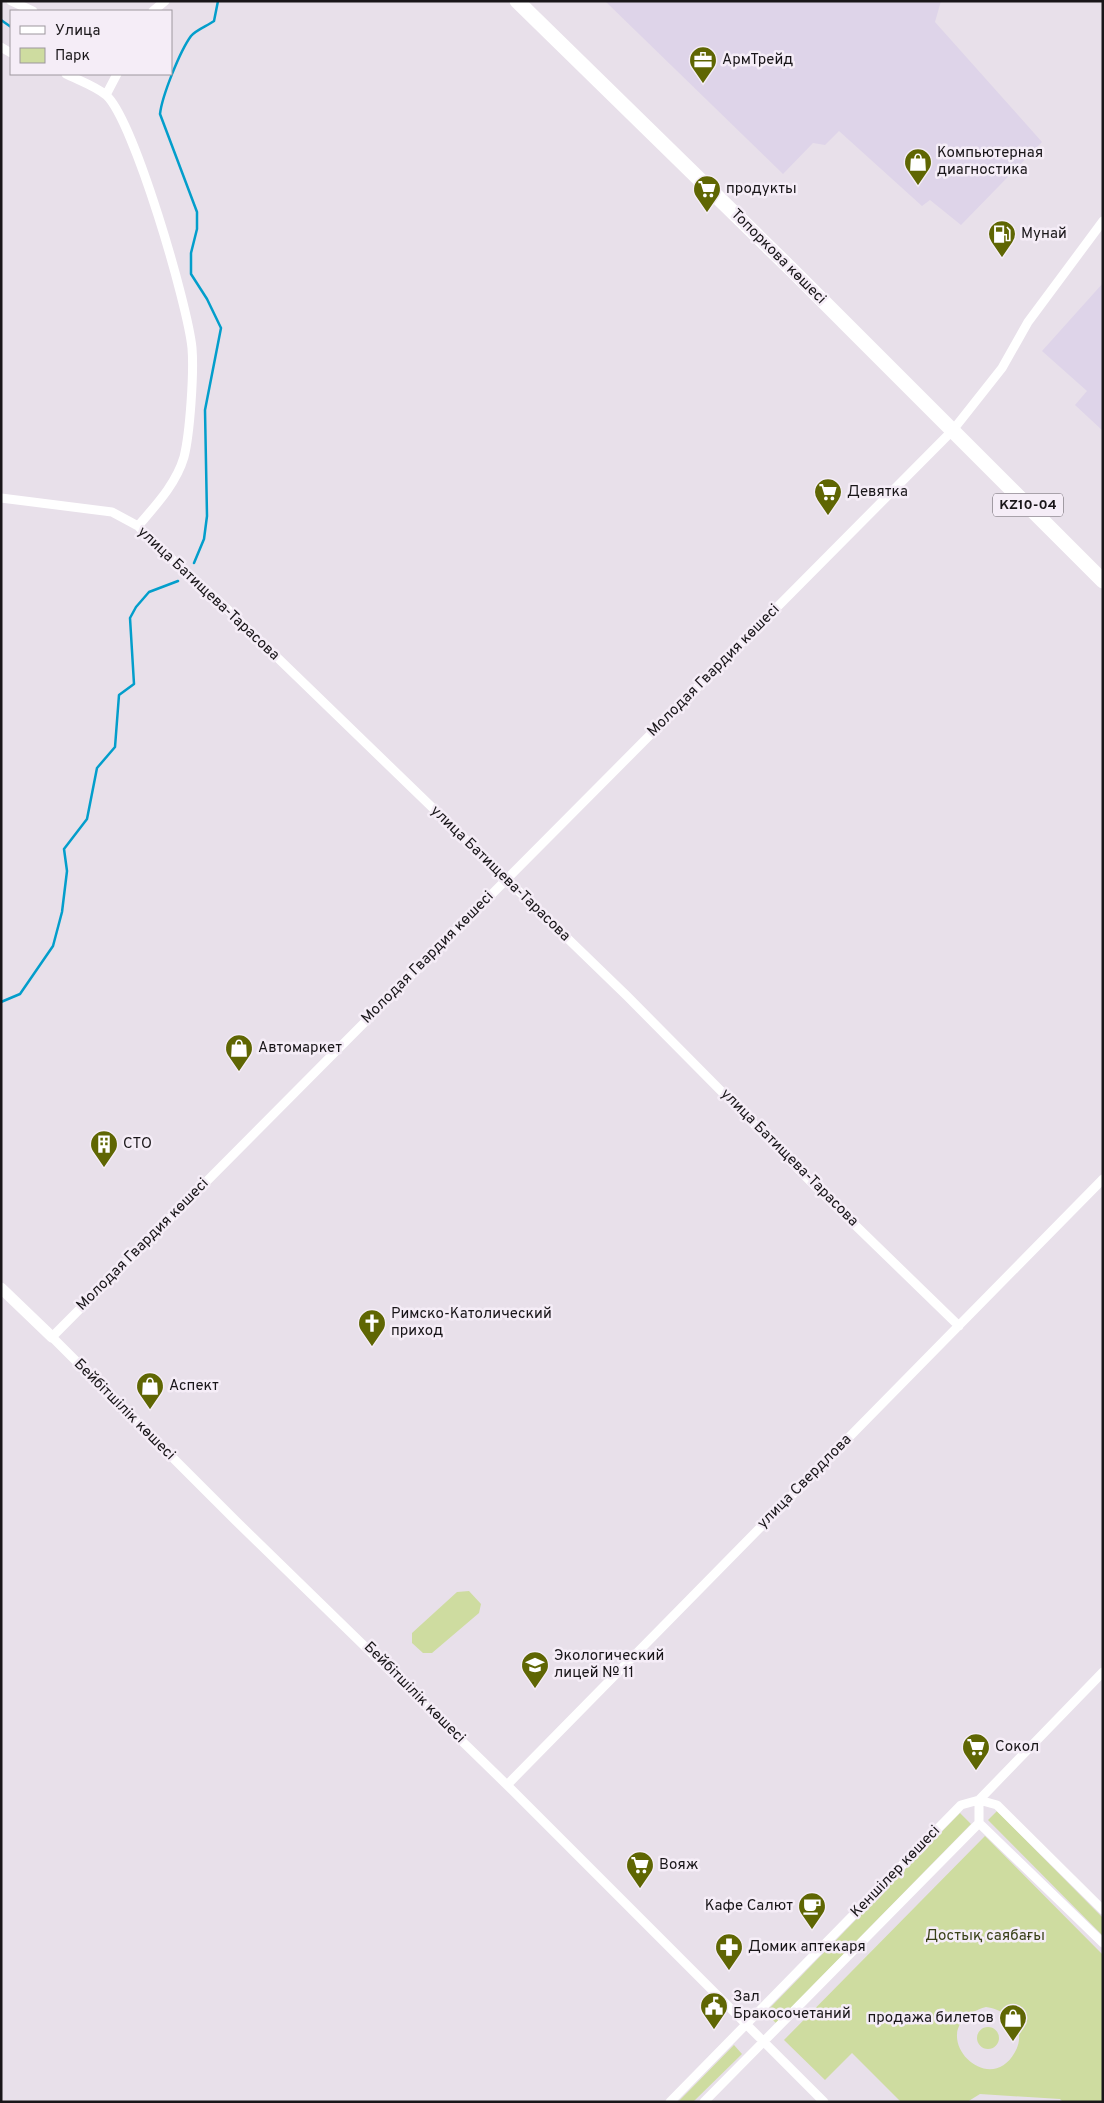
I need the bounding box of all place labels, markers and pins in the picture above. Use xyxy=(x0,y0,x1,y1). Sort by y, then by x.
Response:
office icon: АрмТрейд xyxy=(688,45,718,84)
place label: АрмТрейд xyxy=(722,51,793,70)
place label: Компьютерная диагностика xyxy=(937,144,1043,180)
shop icon: Компьютерная диагностика xyxy=(903,147,933,186)
supermarket icon: продукты xyxy=(692,174,722,213)
place label: продукты xyxy=(726,180,797,199)
fuel station icon: Мунай xyxy=(987,219,1017,258)
place label: Мунай xyxy=(1021,225,1067,244)
supermarket icon: Девятка xyxy=(813,477,843,516)
place label: Девятка xyxy=(847,483,908,502)
shop icon: Автомаркет xyxy=(224,1033,254,1072)
place label: Автомаркет xyxy=(258,1039,342,1058)
building icon: СТО xyxy=(89,1129,119,1168)
place label: СТО xyxy=(123,1135,152,1154)
place label: Римско-Католический приход xyxy=(391,1305,552,1341)
church icon: Римско-Католический приход xyxy=(357,1308,387,1347)
shop icon: Аспект xyxy=(135,1371,165,1410)
place label: Аспект xyxy=(169,1377,219,1396)
place label: Экологический лицей № 11 xyxy=(554,1647,664,1683)
school or university icon: Экологический лицей № 11 xyxy=(520,1650,550,1689)
supermarket icon: Сокол xyxy=(961,1732,991,1771)
place label: Сокол xyxy=(995,1738,1039,1757)
supermarket icon: Вояж xyxy=(625,1850,655,1889)
place label: Вояж xyxy=(659,1856,699,1875)
cafe icon: Кафе Салют xyxy=(797,1891,827,1930)
place label: Кафе Салют xyxy=(705,1897,793,1916)
pharmacy icon: Домик аптекаря xyxy=(714,1932,744,1971)
place label: Домик аптекаря xyxy=(748,1938,866,1957)
place label: Зал Бракосочетаний xyxy=(733,1988,851,2024)
public building icon: Зал Бракосочетаний xyxy=(699,1991,729,2030)
shop icon: продажа билетов xyxy=(998,2003,1028,2042)
place label: продажа билетов xyxy=(867,2009,994,2028)

